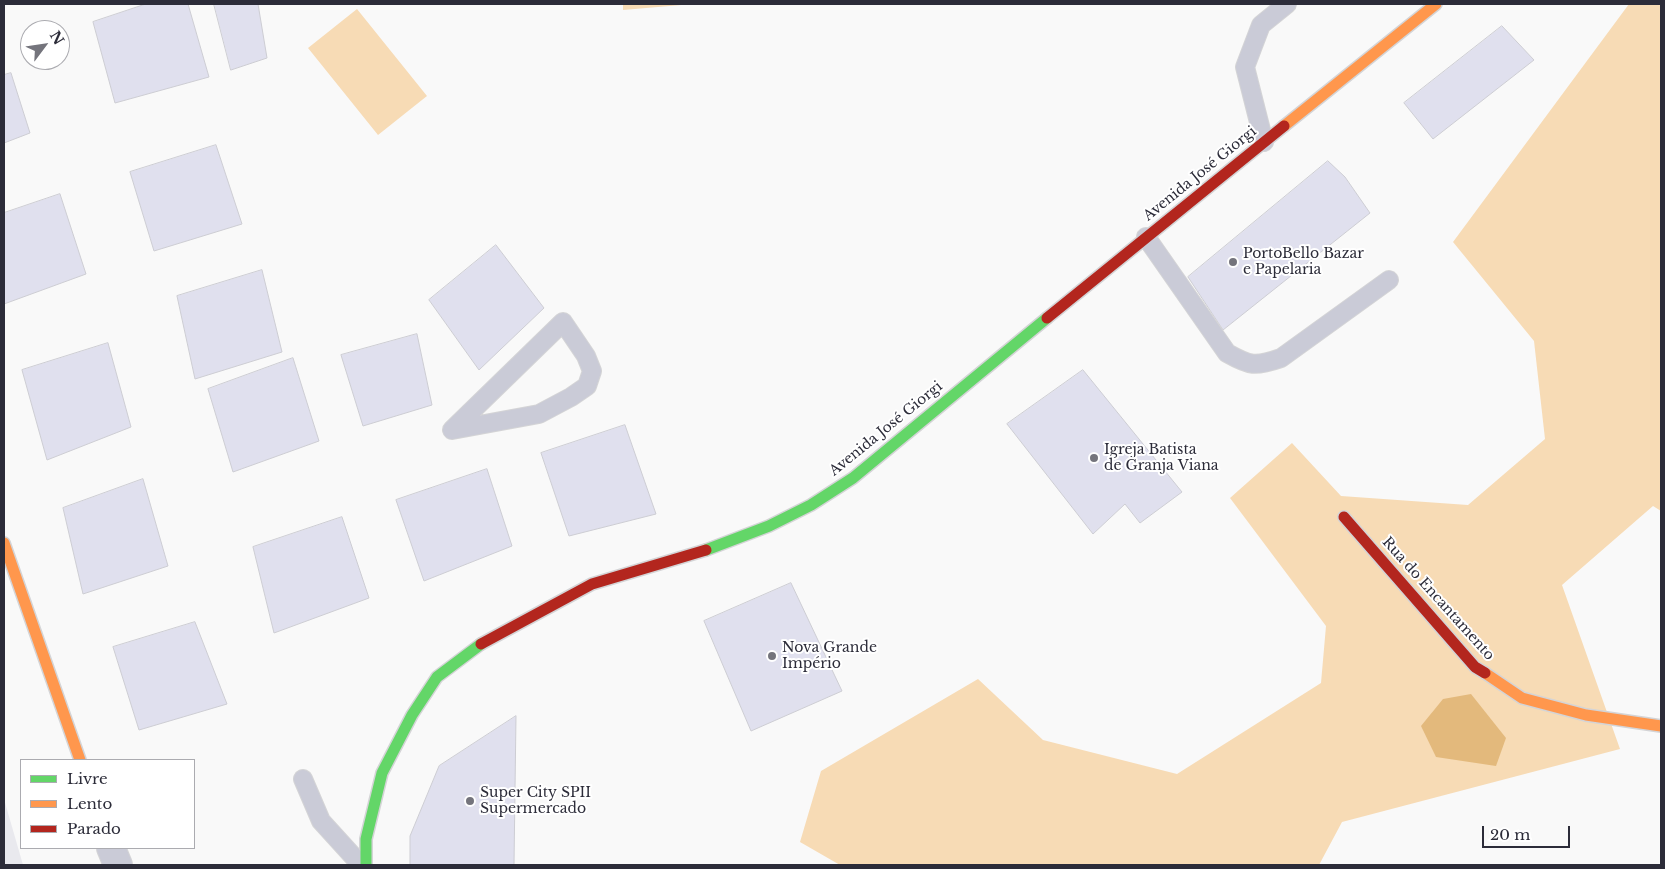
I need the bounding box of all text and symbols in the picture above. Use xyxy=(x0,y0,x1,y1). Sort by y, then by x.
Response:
north arrow xyxy=(20,20,70,70)
text: N xyxy=(46,28,68,48)
street label: Avenida José Giorgi xyxy=(1140,123,1260,225)
place label: PortoBello Bazar e Papelaria xyxy=(1243,246,1364,278)
marker: PortoBello Bazar e Papelaria xyxy=(1227,256,1239,268)
street label: Avenida José Giorgi xyxy=(826,378,946,480)
place label: Igreja Batista de Granja Viana xyxy=(1104,442,1219,474)
marker: Igreja Batista de Granja Viana xyxy=(1088,452,1100,464)
street label: Rua do Encantamento xyxy=(1378,534,1498,664)
place label: Nova Grande Império xyxy=(782,640,877,672)
marker: Nova Grande Império xyxy=(766,650,778,662)
legend xyxy=(20,759,195,849)
text: Livre xyxy=(67,769,108,788)
place label: Super City SPII Supermercado xyxy=(480,785,591,818)
text: Lento xyxy=(67,794,112,813)
marker: Super City SPII Supermercado xyxy=(464,795,476,807)
scale bar xyxy=(1485,816,1572,848)
text: Parado xyxy=(67,819,121,838)
text: 20 m xyxy=(1490,825,1530,844)

